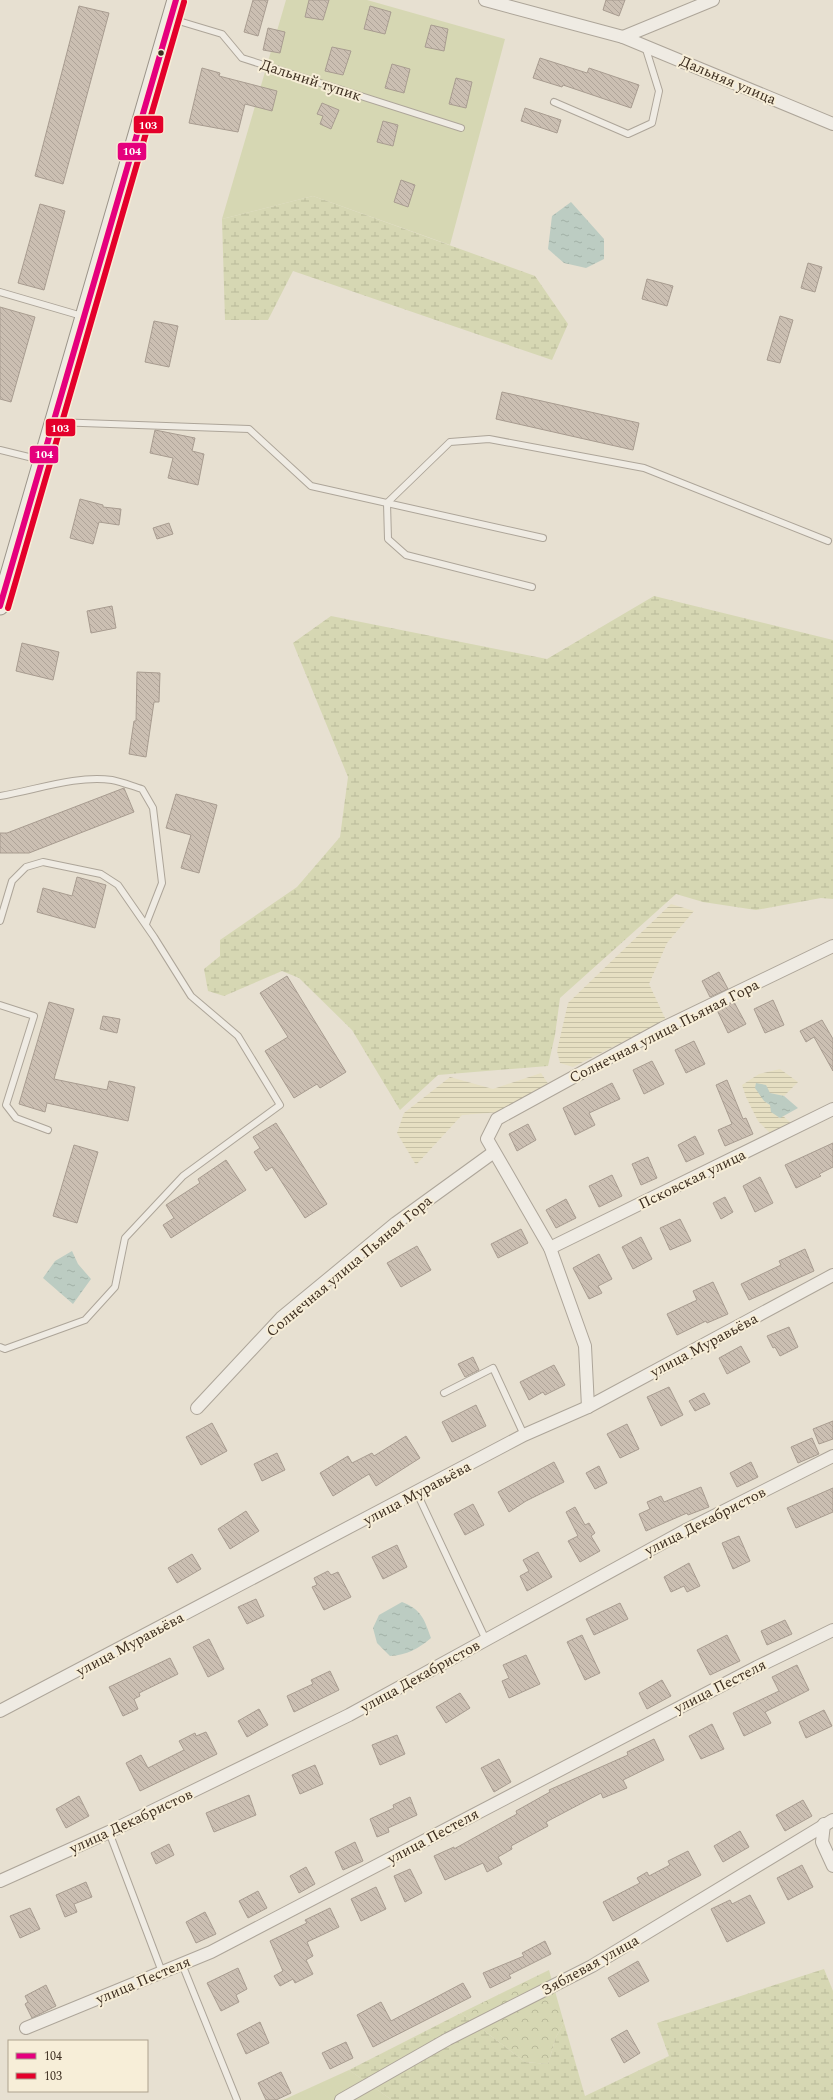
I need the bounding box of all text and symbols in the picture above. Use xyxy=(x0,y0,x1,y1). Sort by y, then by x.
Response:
unlabelled marker xyxy=(156,48,166,58)
street label: Дальняя улица xyxy=(676,50,780,111)
street label: Дальний тупик xyxy=(257,53,364,108)
line badge: 103 xyxy=(133,115,164,134)
text: 103 xyxy=(139,117,157,134)
line badge: 104 xyxy=(117,142,147,161)
text: 104 xyxy=(123,143,142,160)
line badge: 103 xyxy=(45,418,76,437)
text: 103 xyxy=(51,420,69,437)
line badge: 104 xyxy=(29,445,59,464)
text: 104 xyxy=(35,446,54,463)
street label: Солнечная улица Пьяная Гора xyxy=(565,973,764,1090)
street label: Псковская улица xyxy=(634,1143,751,1216)
street label: Солнечная улица Пьяная Гора xyxy=(261,1189,438,1343)
street label: улица Муравьёва xyxy=(645,1307,763,1384)
street label: улица Муравьёва xyxy=(358,1455,476,1532)
street label: улица Декабристов xyxy=(640,1481,770,1562)
street label: улица Муравьёва xyxy=(71,1606,189,1683)
street label: улица Декабристов xyxy=(355,1634,485,1719)
street label: улица Пестеля xyxy=(669,1653,770,1720)
street label: улица Декабристов xyxy=(65,1783,197,1861)
street label: улица Пестеля xyxy=(382,1803,483,1871)
street label: Зяблевая улица xyxy=(537,1929,644,2002)
street label: улица Пестеля xyxy=(91,1950,194,2011)
legend xyxy=(8,2040,148,2092)
text: 104 xyxy=(44,2047,62,2066)
text: 103 xyxy=(44,2067,62,2086)

